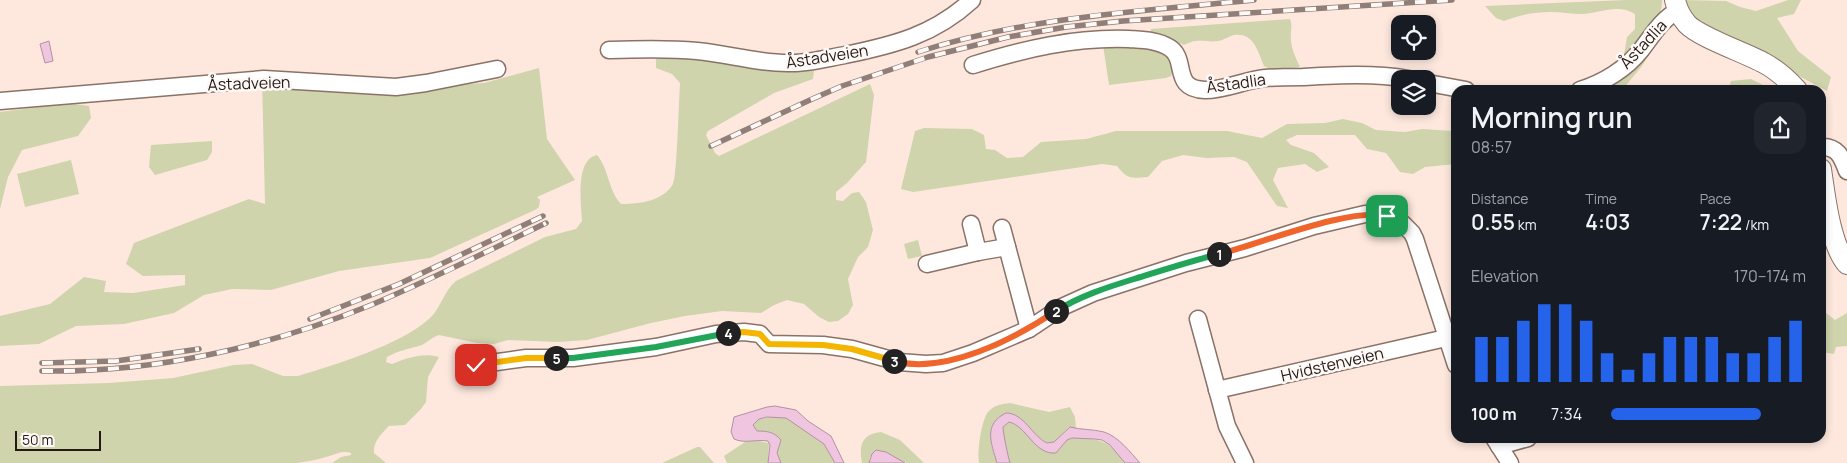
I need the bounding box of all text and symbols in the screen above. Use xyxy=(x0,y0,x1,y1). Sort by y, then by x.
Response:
map controls xyxy=(1391,15,1436,115)
button: locate xyxy=(1391,15,1436,60)
street label: Åstadlia xyxy=(1615,15,1671,73)
street label: Åstadveien xyxy=(784,39,870,73)
street label: Åstadlia xyxy=(1205,68,1267,98)
button: layers xyxy=(1391,70,1436,115)
street label: Åstadveien xyxy=(207,71,291,95)
text: Morning run xyxy=(1471,98,1632,136)
button: share xyxy=(1754,102,1806,154)
text: 08:57 xyxy=(1471,136,1512,158)
text: Distance xyxy=(1471,189,1528,208)
text: Time xyxy=(1585,189,1617,208)
text: Pace xyxy=(1700,189,1731,208)
pin xyxy=(1366,195,1408,237)
icon: arrive xyxy=(1373,202,1401,230)
text: 0.55 xyxy=(1471,208,1515,236)
text: 4:03 xyxy=(1585,208,1630,236)
text: 7:22 xyxy=(1700,208,1742,236)
text: km xyxy=(1515,215,1537,234)
text: /km xyxy=(1742,215,1769,234)
pin: 1 xyxy=(1206,242,1232,266)
text: 1 xyxy=(1216,245,1223,264)
text: Elevation xyxy=(1471,265,1539,287)
text: 170–174 m xyxy=(1734,265,1806,287)
pin: 2 xyxy=(1044,298,1068,324)
text: 2 xyxy=(1052,302,1061,321)
pin: 4 xyxy=(716,320,740,346)
text: 4 xyxy=(724,324,733,343)
street label: Hvidstenveien xyxy=(1278,341,1386,387)
pin xyxy=(455,344,497,386)
pin: 5 xyxy=(544,346,568,370)
pin: 3 xyxy=(882,348,906,374)
text: 5 xyxy=(552,349,561,368)
icon: check xyxy=(462,351,490,379)
text: 3 xyxy=(890,352,899,371)
text: 100 m xyxy=(1471,403,1517,425)
text: 7:34 xyxy=(1551,403,1582,425)
scale bar xyxy=(15,428,101,451)
text: 50 m xyxy=(22,430,53,449)

